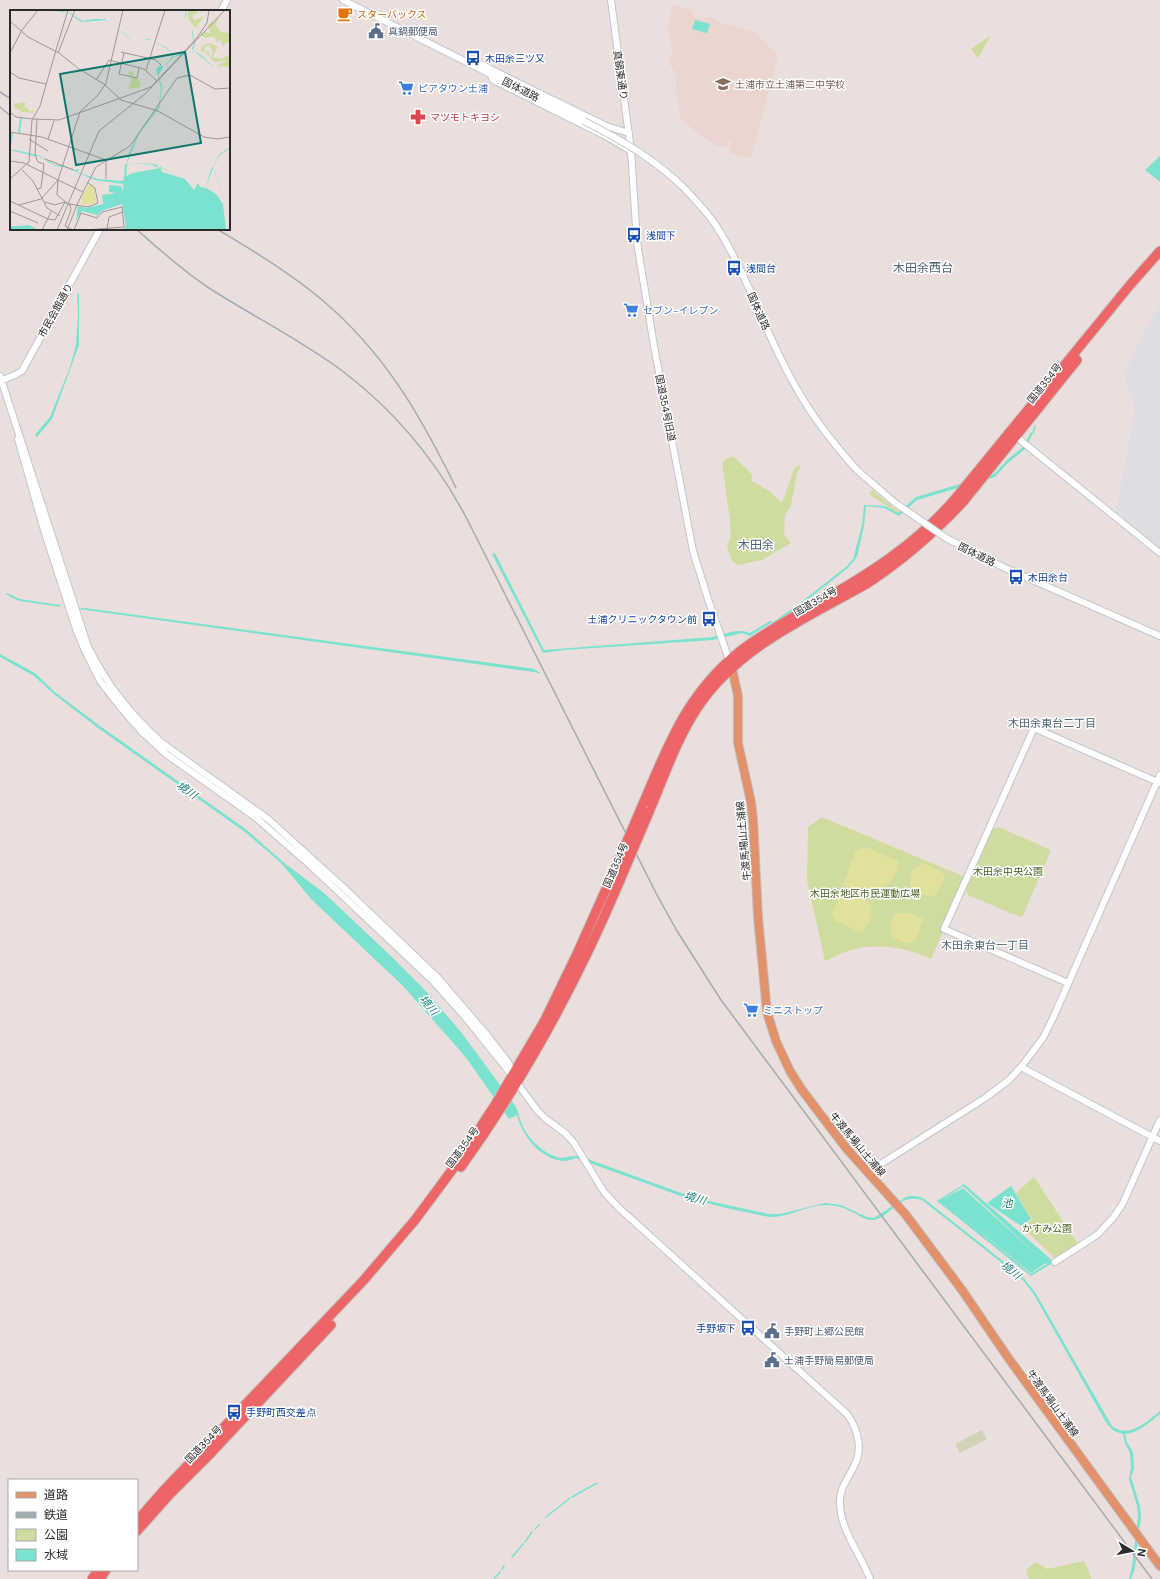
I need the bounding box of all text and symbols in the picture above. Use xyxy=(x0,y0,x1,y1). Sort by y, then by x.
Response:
cafe icon: スターバックス xyxy=(336,5,354,23)
place label: スターバックス xyxy=(357,8,427,21)
inset map xyxy=(10,10,230,230)
public building icon: 真鍋郵便局 xyxy=(367,22,385,40)
place label: 真鍋郵便局 xyxy=(388,25,438,38)
bus stop icon: 木田余三ツ又 xyxy=(464,49,482,67)
street label: 真鍋東通り xyxy=(611,49,630,101)
place label: 木田余三ツ又 xyxy=(485,52,545,65)
street label: 国体道路 xyxy=(500,75,542,104)
school or university icon: 土浦市立土浦第二中学校 xyxy=(714,75,732,93)
place label: 土浦市立土浦第二中学校 xyxy=(735,78,845,91)
supermarket icon: ピアタウン土浦 xyxy=(397,79,415,97)
place label: ピアタウン土浦 xyxy=(418,82,488,95)
pharmacy icon: マツモトキヨシ xyxy=(409,108,427,126)
place label: マツモトキヨシ xyxy=(430,111,500,124)
bus stop icon: 浅間下 xyxy=(625,226,643,244)
place label: 浅間下 xyxy=(646,229,676,242)
bus stop icon: 浅間台 xyxy=(725,259,743,277)
district label: 木田余西台 xyxy=(893,260,953,276)
place label: 浅間台 xyxy=(746,262,776,275)
street label: 市民会館通り xyxy=(35,281,76,340)
street label: 国体道路 xyxy=(744,290,773,332)
supermarket icon: セブン-イレブン xyxy=(622,301,640,319)
place label: セブン-イレブン xyxy=(643,304,718,317)
street label: 国道354号 xyxy=(1024,361,1065,406)
street label: 国道354号旧道 xyxy=(653,373,678,443)
district label: 木田余 xyxy=(738,537,774,553)
street label: 国体道路 xyxy=(956,540,998,569)
bus stop icon: 木田余台 xyxy=(1007,568,1025,586)
place label: 木田余台 xyxy=(1028,571,1068,584)
street label: 国道354号 xyxy=(791,584,839,619)
bus stop icon: 土浦クリニックタウン前 xyxy=(700,610,718,628)
place label: 土浦クリニックタウン前 xyxy=(587,613,697,626)
district label: 木田余東台二丁目 xyxy=(1008,716,1096,730)
water label: 境川 xyxy=(174,778,201,803)
street label: 牛渡馬場山土浦線 xyxy=(734,801,753,881)
street label: 国道354号 xyxy=(600,841,631,890)
park label: 木田余中央公園 xyxy=(973,865,1043,878)
park label: 木田余地区市民運動広場 xyxy=(810,887,920,900)
district label: 木田余東台一丁目 xyxy=(941,938,1029,952)
water label: 境川 xyxy=(417,992,442,1019)
supermarket icon: ミニストップ xyxy=(742,1001,760,1019)
place label: ミニストップ xyxy=(763,1004,823,1017)
street label: 牛渡馬場山土浦線 xyxy=(827,1110,888,1179)
street label: 国道354号 xyxy=(443,1124,482,1171)
water label: 境川 xyxy=(682,1188,708,1208)
water label: 池 xyxy=(1002,1196,1014,1210)
park label: かすみ公園 xyxy=(1022,1222,1072,1235)
water label: 境川 xyxy=(998,1258,1025,1283)
bus stop icon: 手野坂下 xyxy=(739,1319,757,1337)
place label: 手野坂下 xyxy=(696,1322,736,1335)
public building icon: 手野町上郷公民館 xyxy=(763,1322,781,1340)
place label: 手野町上郷公民館 xyxy=(784,1325,864,1338)
public building icon: 土浦手野簡易郵便局 xyxy=(763,1351,781,1369)
place label: 土浦手野簡易郵便局 xyxy=(784,1354,874,1367)
street label: 牛渡馬場山土浦線 xyxy=(1024,1367,1081,1439)
bus stop icon: 手野町西交差点 xyxy=(225,1403,243,1421)
place label: 手野町西交差点 xyxy=(246,1406,316,1419)
street label: 国道354号 xyxy=(182,1423,225,1466)
legend xyxy=(8,1479,138,1571)
text: 道路 xyxy=(44,1487,68,1503)
text: 鉄道 xyxy=(44,1507,68,1523)
text: 公園 xyxy=(44,1527,68,1543)
north arrow xyxy=(1112,1531,1152,1571)
text: 水域 xyxy=(44,1547,68,1563)
text: N xyxy=(1134,1548,1149,1558)

